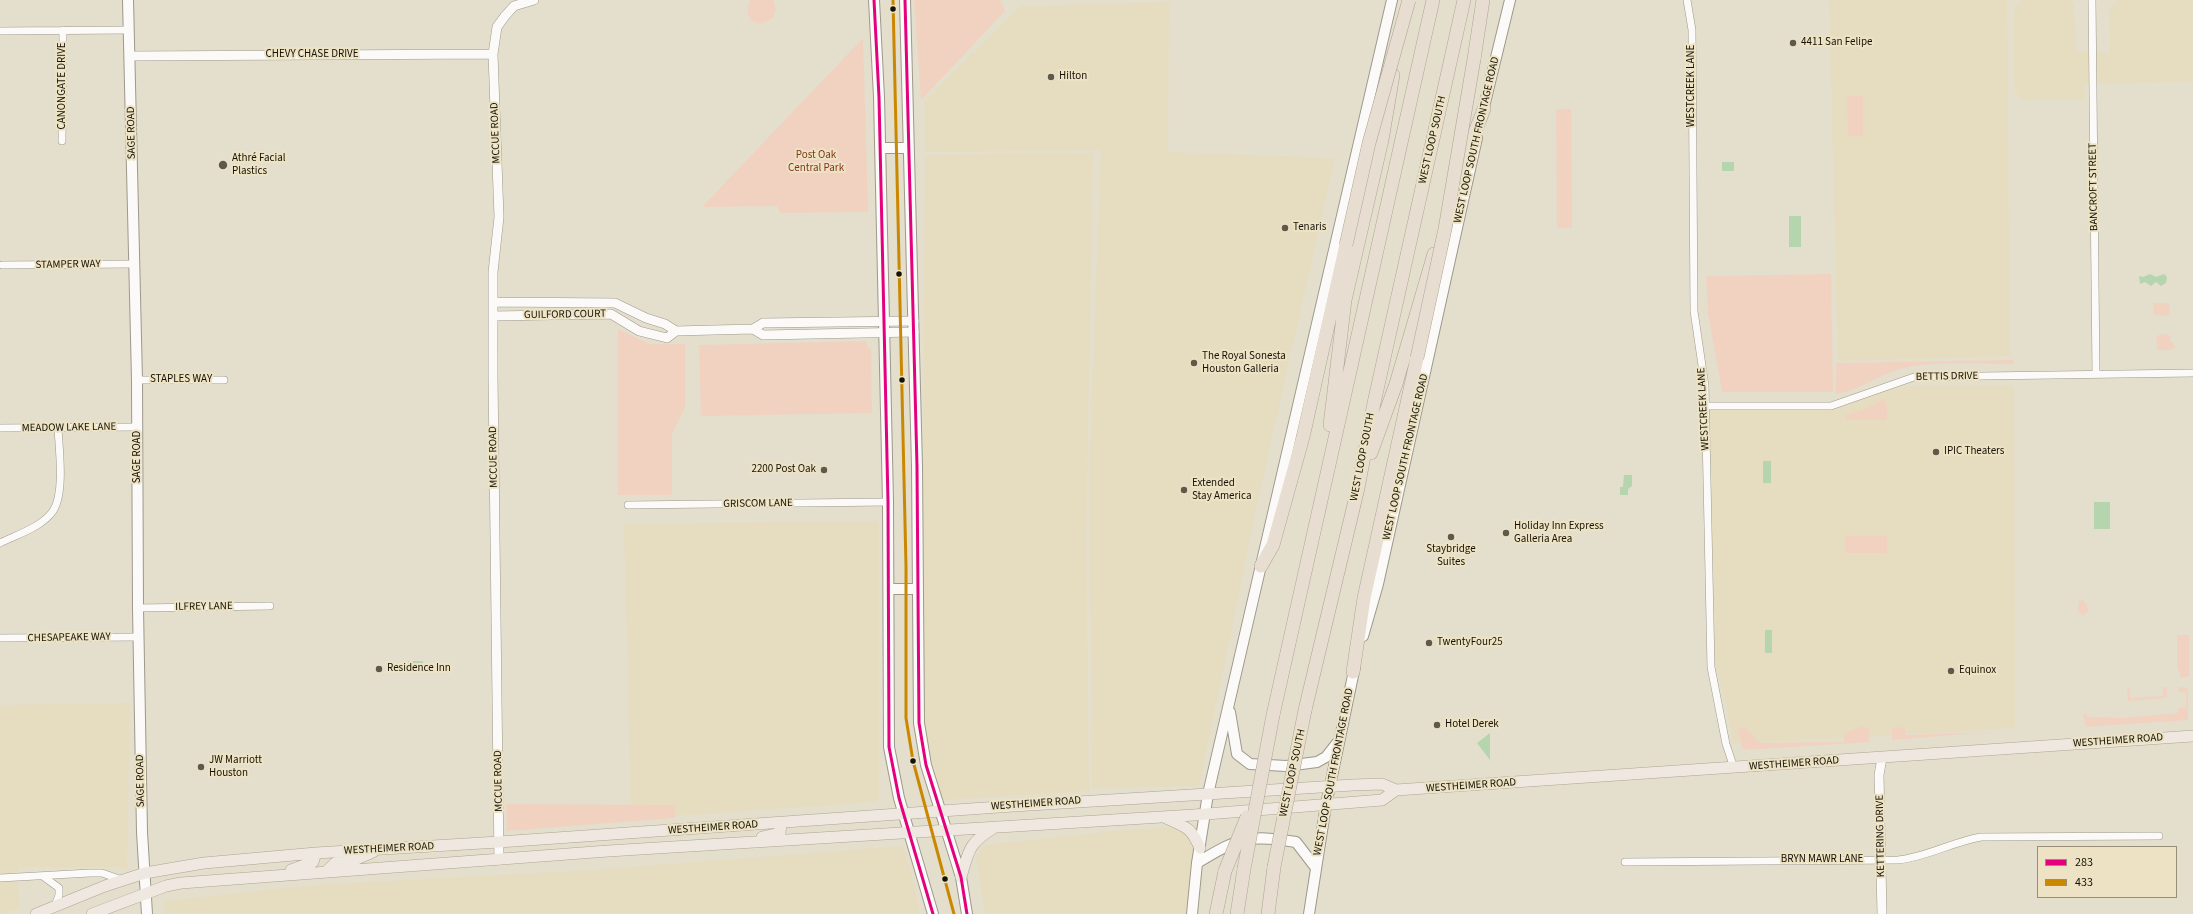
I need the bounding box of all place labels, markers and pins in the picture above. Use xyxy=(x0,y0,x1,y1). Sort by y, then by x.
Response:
unlabelled marker xyxy=(888,4,898,14)
place label: 4411 San Felipe xyxy=(1801,36,1873,50)
marker: 4411 San Felipe xyxy=(1788,38,1798,48)
place label: Hilton xyxy=(1059,70,1087,84)
marker: Hilton xyxy=(1046,72,1056,82)
place label: Athré Facial Plastics xyxy=(232,152,286,178)
marker: Athré Facial Plastics xyxy=(217,159,229,171)
place label: Tenaris xyxy=(1293,221,1326,235)
marker: Tenaris xyxy=(1280,223,1290,233)
unlabelled marker xyxy=(894,269,904,279)
place label: The Royal Sonesta Houston Galleria xyxy=(1202,350,1286,376)
marker: The Royal Sonesta Houston Galleria xyxy=(1189,358,1199,368)
unlabelled marker xyxy=(897,375,907,385)
place label: IPIC Theaters xyxy=(1944,445,2004,459)
marker: IPIC Theaters xyxy=(1931,447,1941,457)
place label: 2200 Post Oak xyxy=(751,463,816,477)
marker: 2200 Post Oak xyxy=(819,465,829,475)
place label: Extended Stay America xyxy=(1192,477,1251,503)
marker: Extended Stay America xyxy=(1179,485,1189,495)
place label: Holiday Inn Express Galleria Area xyxy=(1514,520,1604,546)
marker: Holiday Inn Express Galleria Area xyxy=(1501,528,1511,538)
marker: Staybridge Suites xyxy=(1446,532,1456,542)
place label: Staybridge Suites xyxy=(1426,543,1476,569)
place label: TwentyFour25 xyxy=(1437,636,1503,650)
marker: TwentyFour25 xyxy=(1424,638,1434,648)
place label: Residence Inn xyxy=(387,662,451,676)
marker: Residence Inn xyxy=(374,664,384,674)
place label: Equinox xyxy=(1959,664,1996,678)
marker: Equinox xyxy=(1946,666,1956,676)
place label: Hotel Derek xyxy=(1445,718,1499,732)
marker: Hotel Derek xyxy=(1432,720,1442,730)
place label: JW Marriott Houston xyxy=(209,754,262,780)
unlabelled marker xyxy=(908,756,918,766)
marker: JW Marriott Houston xyxy=(196,762,206,772)
unlabelled marker xyxy=(940,874,950,884)

